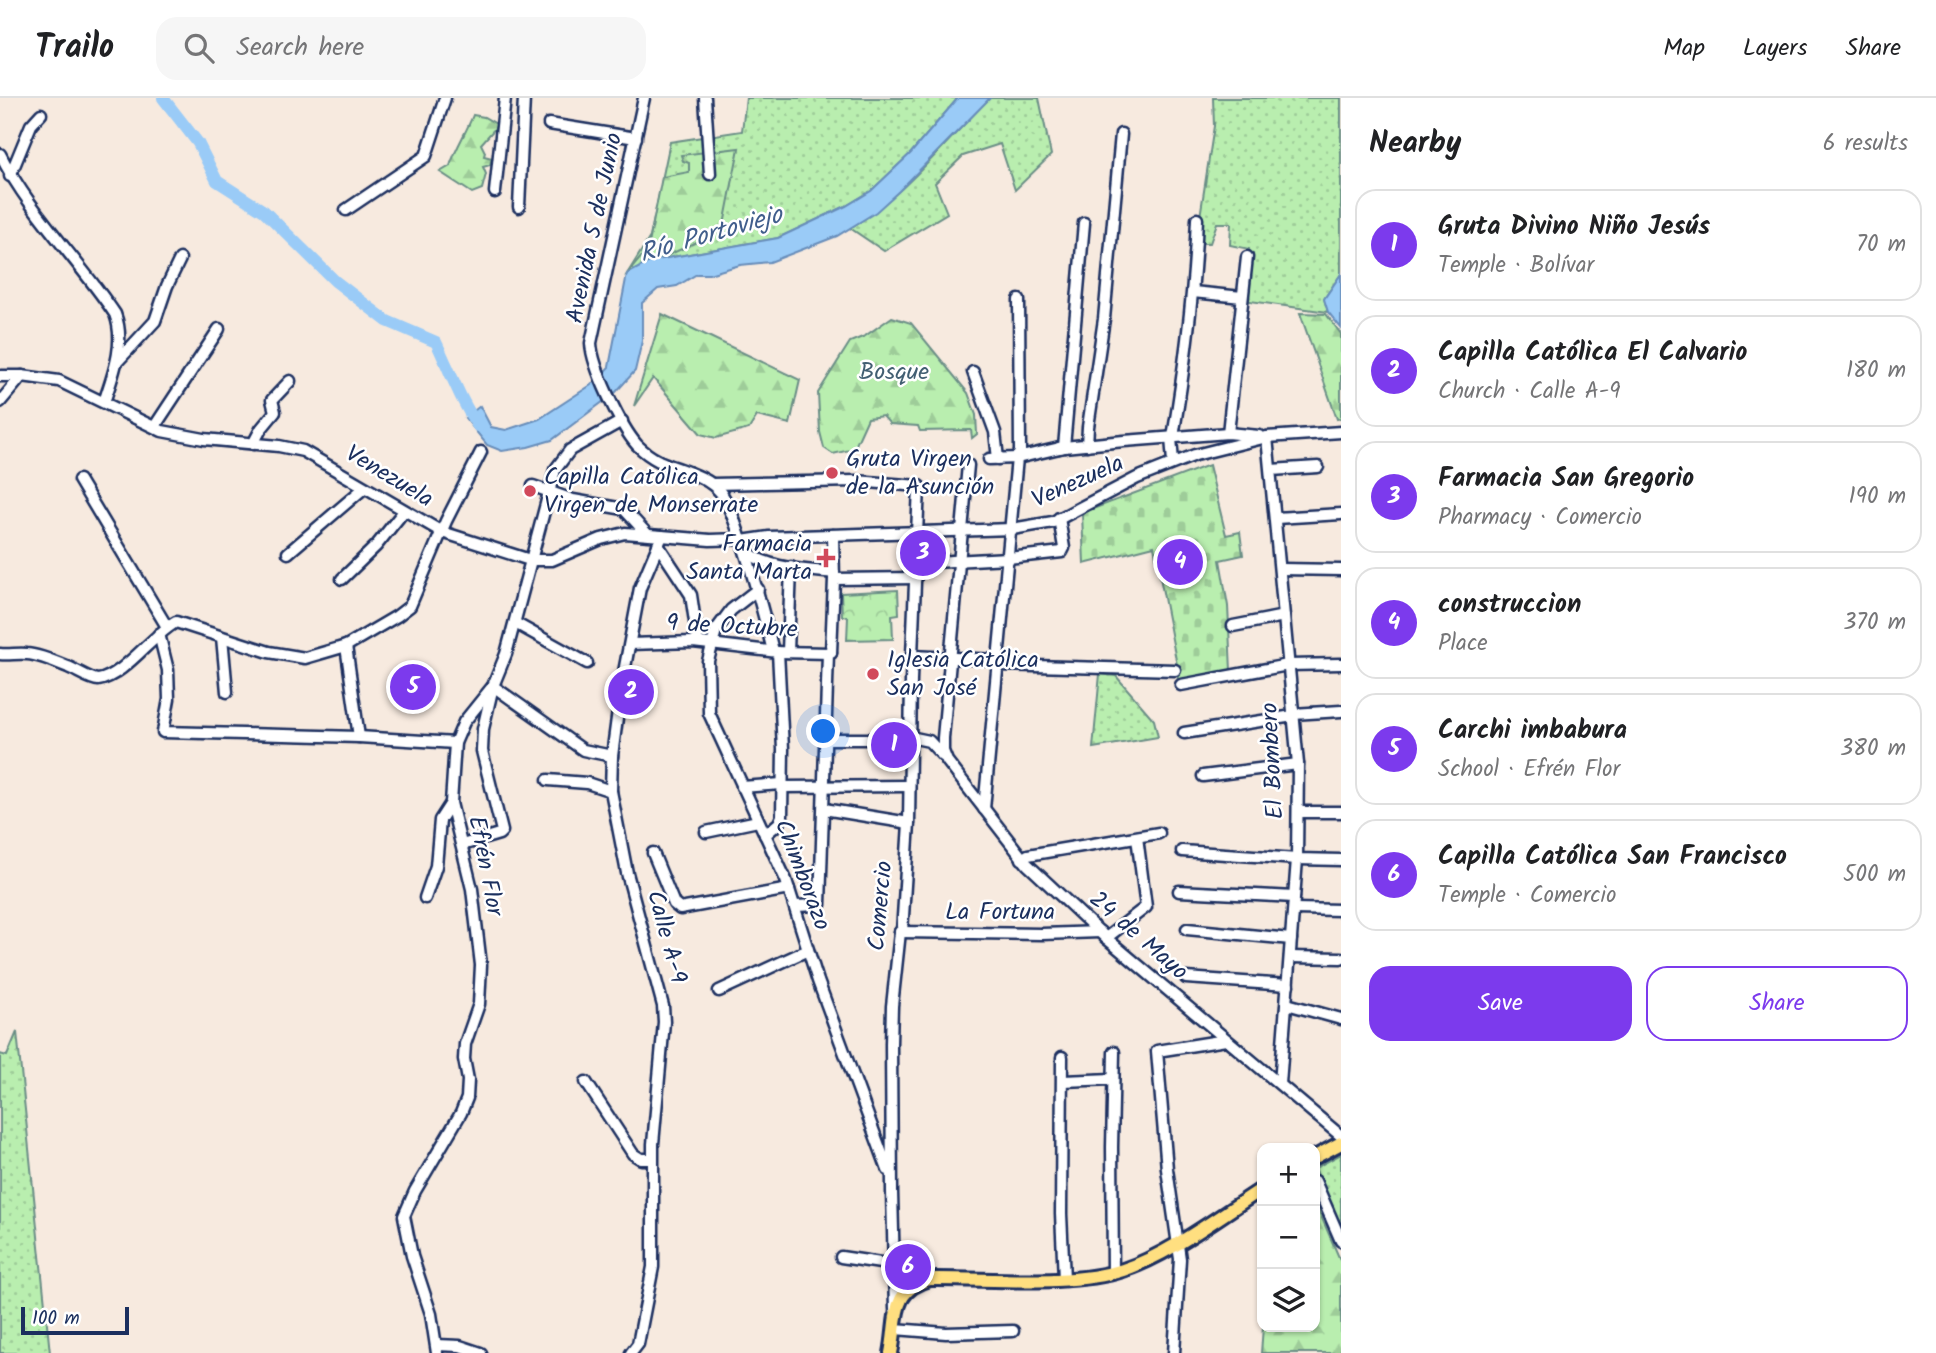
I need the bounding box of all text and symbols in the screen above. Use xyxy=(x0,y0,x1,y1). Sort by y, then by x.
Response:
search box xyxy=(156,17,646,80)
text: Trailo xyxy=(35,22,114,75)
text: Search here xyxy=(236,27,364,69)
icon: search xyxy=(180,29,218,67)
text: Map xyxy=(1663,29,1705,68)
text: Layers xyxy=(1743,29,1807,68)
text: Share xyxy=(1845,29,1901,68)
text: Nearby xyxy=(1369,120,1461,168)
text: 6 results xyxy=(1823,126,1908,162)
street label: Avenida 5 de Junio xyxy=(556,129,634,327)
water label: Río Portoviejo xyxy=(634,194,790,275)
text: Gruta Divino Niño Jesús xyxy=(1438,206,1710,248)
text: 1 xyxy=(1391,227,1397,263)
text: 70 m xyxy=(1856,227,1906,263)
text: Temple · Bolívar xyxy=(1438,248,1594,284)
text: Capilla Católica El Calvario xyxy=(1438,332,1747,374)
park label: Bosque xyxy=(859,353,929,392)
text: 2 xyxy=(1387,353,1401,389)
text: 180 m xyxy=(1846,353,1906,389)
text: Church · Calle A-9 xyxy=(1438,374,1620,410)
street label: Venezuela xyxy=(337,435,441,519)
place label: Gruta Virgen de la Asunción xyxy=(846,440,994,507)
street label: Venezuela xyxy=(1026,444,1130,520)
place label: Capilla Católica Virgen de Monserrate xyxy=(544,458,758,525)
text: Farmacia San Gregorio xyxy=(1438,458,1694,500)
marker: Gruta Virgen de la Asunción xyxy=(824,465,840,481)
text: 3 xyxy=(1388,479,1400,515)
text: 190 m xyxy=(1849,479,1906,515)
marker: Capilla Católica Virgen de Monserrate xyxy=(522,483,538,499)
text: Pharmacy · Comercio xyxy=(1438,500,1642,536)
place label: Farmacia Santa Marta xyxy=(686,525,812,592)
pin: 3 xyxy=(900,527,946,579)
pin: 4 xyxy=(1157,536,1203,588)
marker: Farmacia Santa Marta xyxy=(818,550,834,566)
text: construccion xyxy=(1438,584,1581,626)
street label: 9 de Octubre xyxy=(665,604,799,650)
text: 4 xyxy=(1388,605,1400,641)
text: 370 m xyxy=(1843,605,1906,641)
text: Place xyxy=(1438,626,1488,662)
place label: Iglesia Católica San José xyxy=(887,641,1039,708)
pin: 5 xyxy=(390,661,436,713)
pin: 2 xyxy=(608,666,654,718)
marker: Iglesia Católica San José xyxy=(865,666,881,682)
street label: El Bombero xyxy=(1250,701,1296,820)
text: Carchi imbabura xyxy=(1438,710,1627,752)
your location xyxy=(806,714,840,748)
pin: 1 xyxy=(871,719,917,771)
text: 5 xyxy=(1388,731,1400,767)
text: 380 m xyxy=(1840,731,1906,767)
text: School · Efrén Flor xyxy=(1438,752,1620,788)
street label: Efrén Flor xyxy=(456,813,514,921)
street label: Chimborazo xyxy=(763,814,841,936)
text: Capilla Católica San Francisco xyxy=(1438,836,1787,878)
text: 6 xyxy=(1388,857,1400,893)
text: 500 m xyxy=(1843,857,1906,893)
street label: Comercio xyxy=(858,859,904,953)
text: Temple · Comercio xyxy=(1438,878,1616,914)
street label: 24 de Mayo xyxy=(1079,881,1197,991)
street label: Calle A-9 xyxy=(635,886,697,988)
street label: La Fortuna xyxy=(945,893,1055,932)
button: Save xyxy=(1369,966,1632,1041)
button: Share xyxy=(1646,966,1908,1041)
map controls xyxy=(1257,1143,1320,1332)
button: + xyxy=(1257,1143,1320,1206)
button: − xyxy=(1257,1206,1320,1269)
pin: 6 xyxy=(885,1241,931,1293)
button: layers xyxy=(1257,1269,1320,1332)
scale bar xyxy=(21,1304,130,1336)
text: 100 m xyxy=(32,1304,80,1334)

